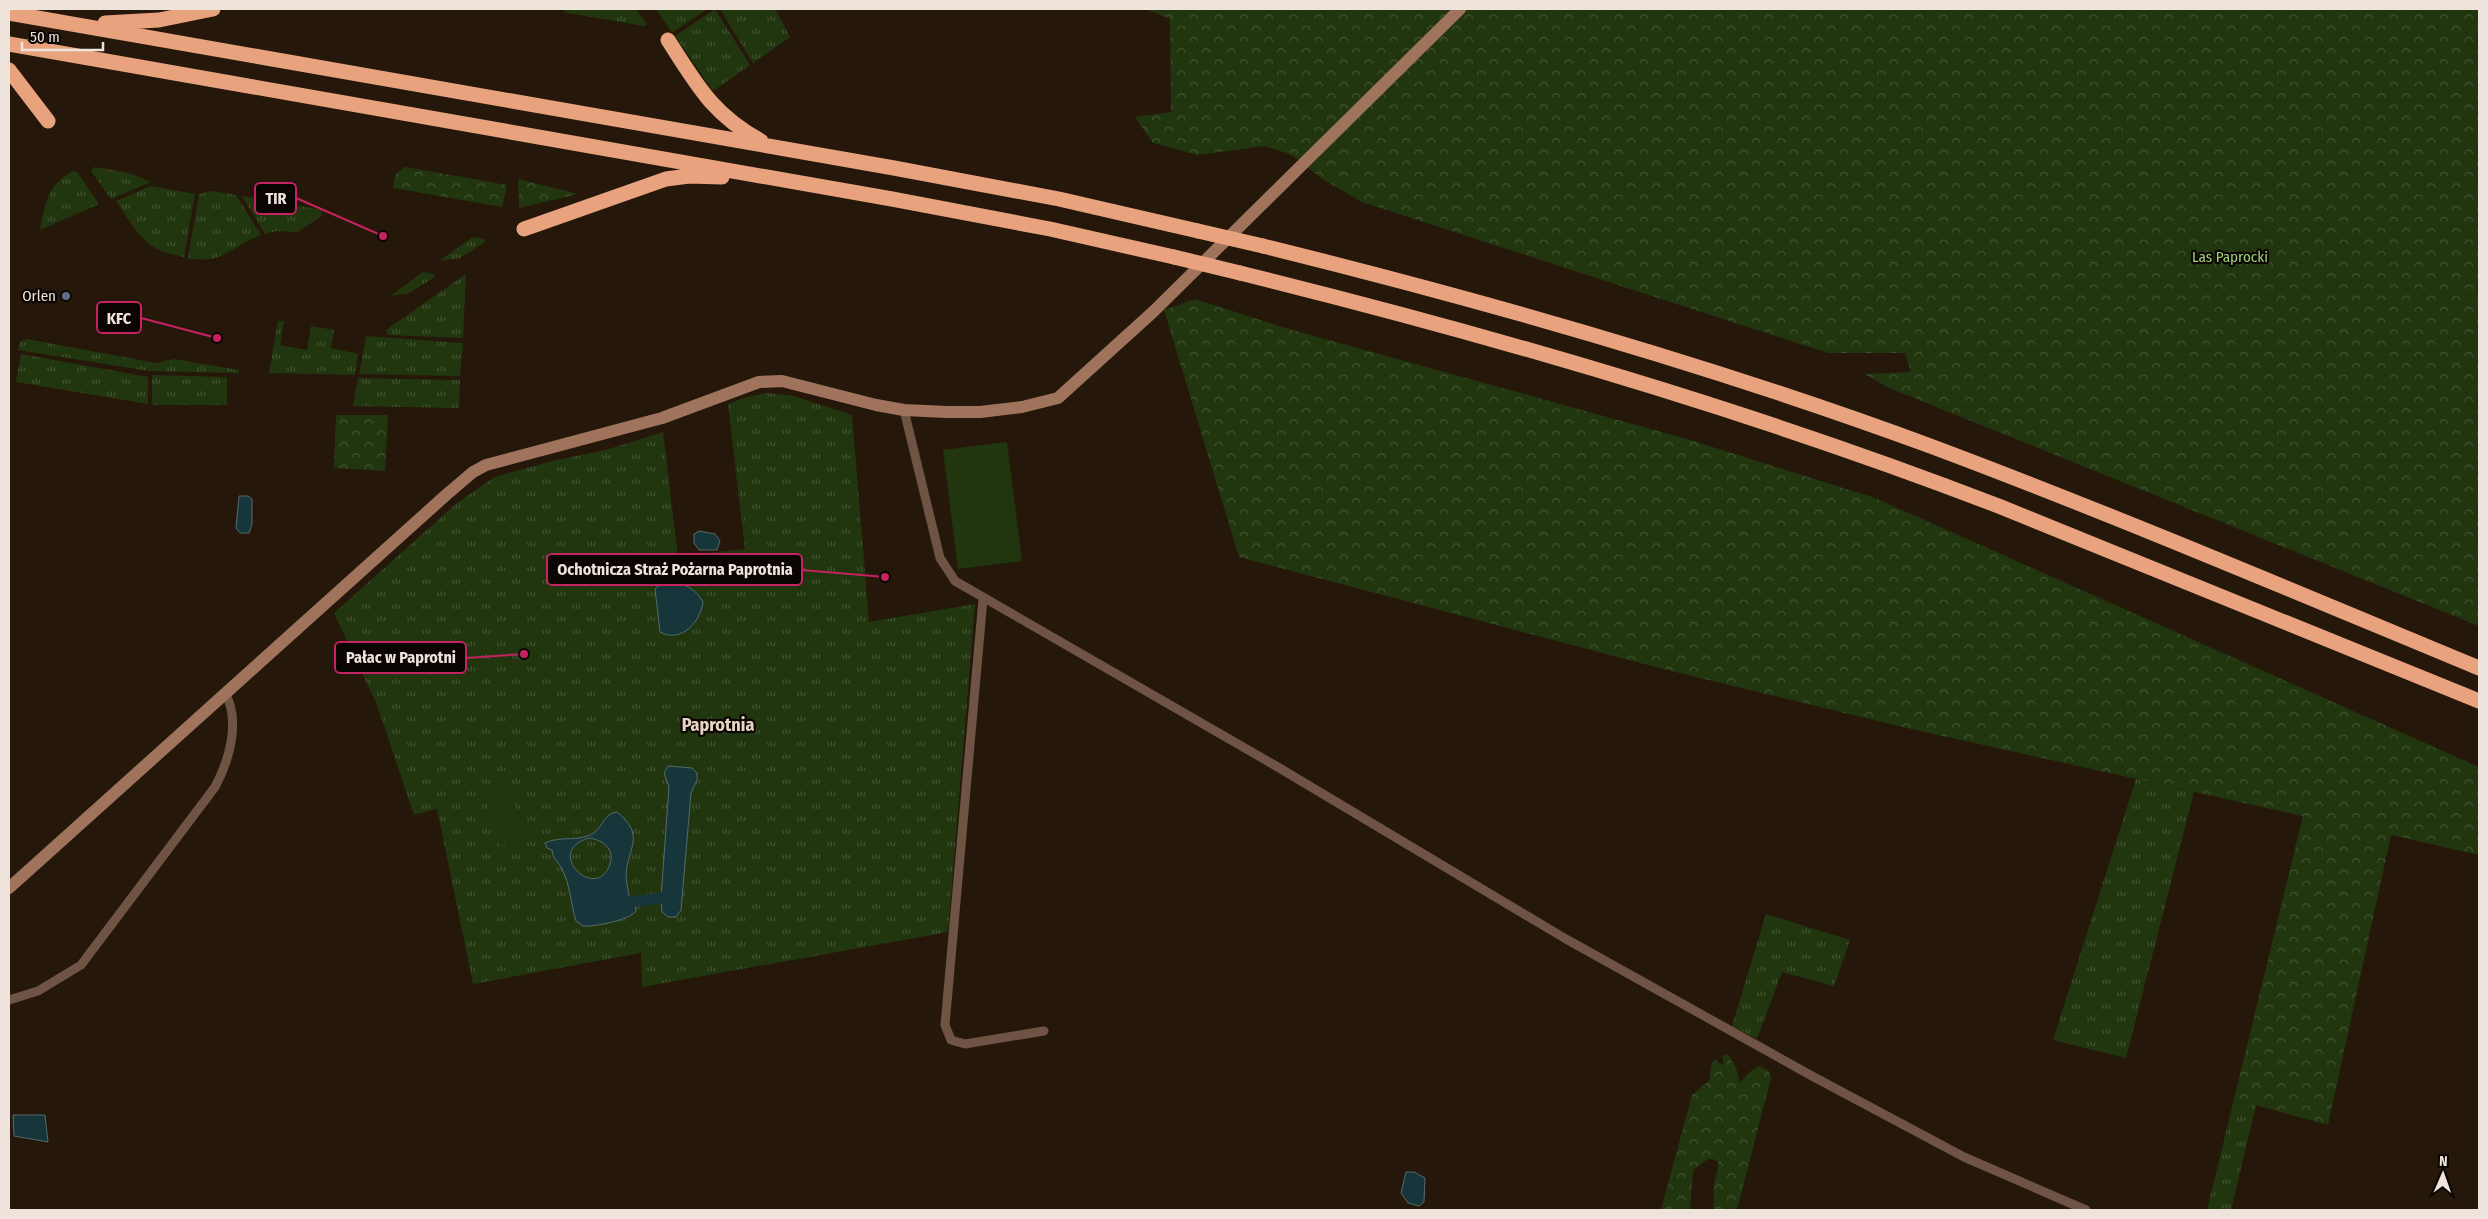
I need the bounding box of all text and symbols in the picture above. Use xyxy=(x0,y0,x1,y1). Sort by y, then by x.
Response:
scale bar xyxy=(22,20,104,52)
text: 50 m xyxy=(30,28,60,46)
callout: TIR xyxy=(255,183,296,214)
text: TIR xyxy=(265,189,288,208)
park label: Las Paprocki xyxy=(2192,248,2268,266)
place label: Orlen xyxy=(22,287,56,305)
marker: Orlen xyxy=(60,290,72,302)
callout: KFC xyxy=(97,302,141,333)
text: KFC xyxy=(107,309,132,328)
callout: Ochotnicza Straż Pożarna Paprotnia xyxy=(547,554,802,585)
text: Ochotnicza Straż Pożarna Paprotnia xyxy=(557,560,793,579)
callout: Pałac w Paprotni xyxy=(335,642,466,673)
text: Pałac w Paprotni xyxy=(346,648,456,667)
district label: Paprotnia xyxy=(682,714,754,736)
north arrow xyxy=(2418,1149,2468,1199)
text: N xyxy=(2439,1153,2448,1170)

